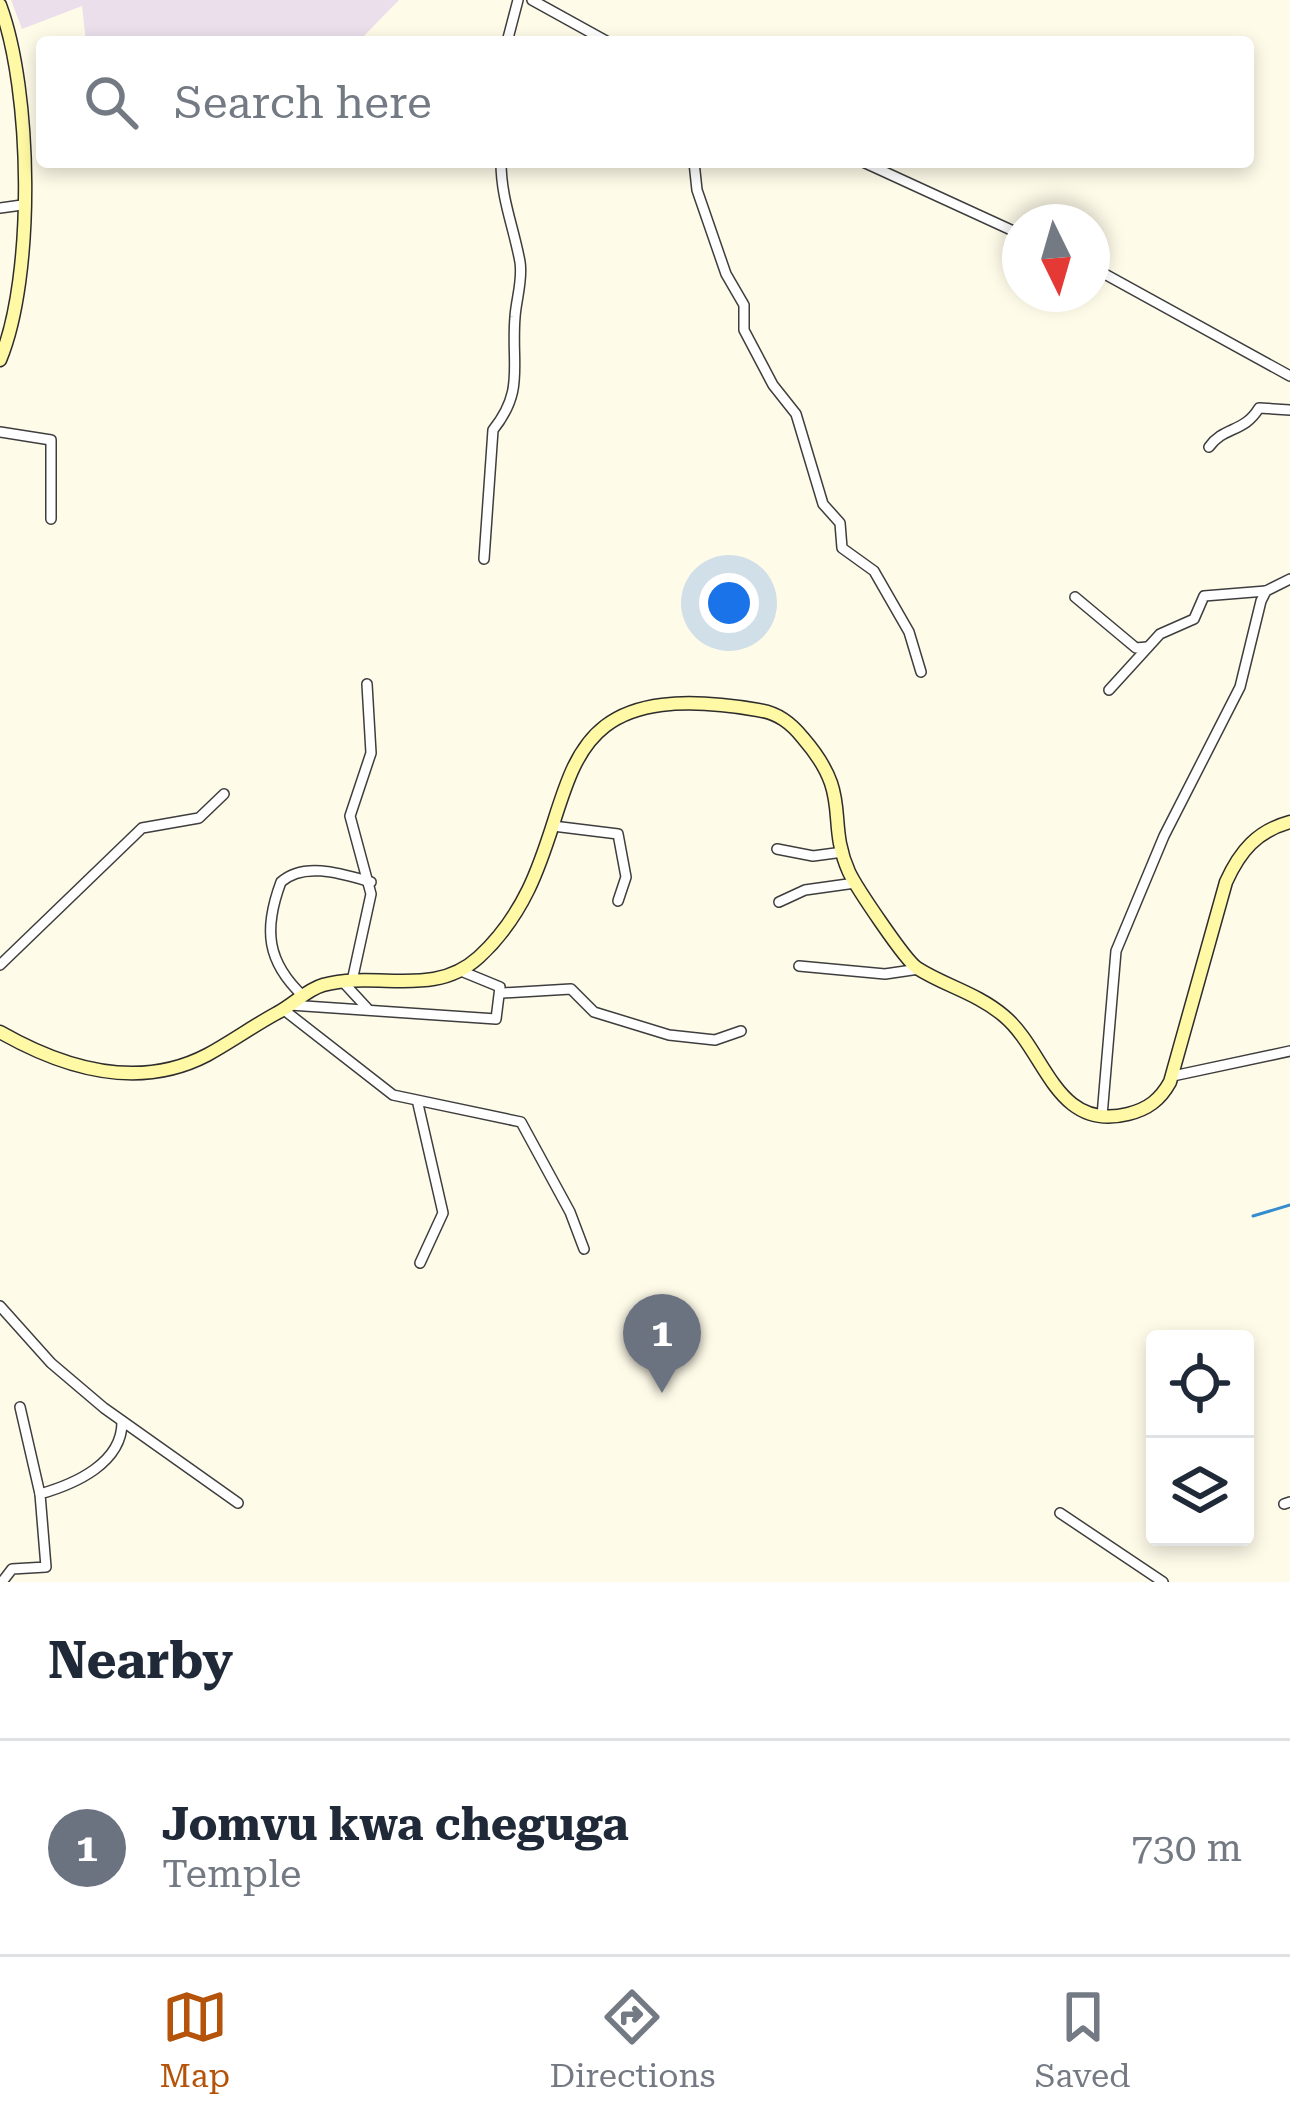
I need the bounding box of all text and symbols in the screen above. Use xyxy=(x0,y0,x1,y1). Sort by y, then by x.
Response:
search box xyxy=(36,36,1254,168)
icon: search xyxy=(78,69,144,135)
text: Search here xyxy=(174,76,432,129)
north arrow xyxy=(1002,204,1110,312)
your location xyxy=(699,573,759,633)
pin: 1 xyxy=(623,1294,701,1393)
map controls xyxy=(1146,1330,1254,1546)
button: locate xyxy=(1146,1330,1254,1438)
button: layers xyxy=(1146,1438,1254,1546)
text: Nearby xyxy=(48,1631,233,1690)
text: Jomvu kwa cheguga xyxy=(162,1798,629,1851)
text: 1 xyxy=(76,1825,98,1871)
text: 730 m xyxy=(1131,1825,1242,1871)
text: Temple xyxy=(162,1851,302,1897)
tab: Map xyxy=(160,1984,230,2095)
tab: Directions xyxy=(549,1984,715,2095)
tab: Saved xyxy=(1035,1984,1130,2095)

